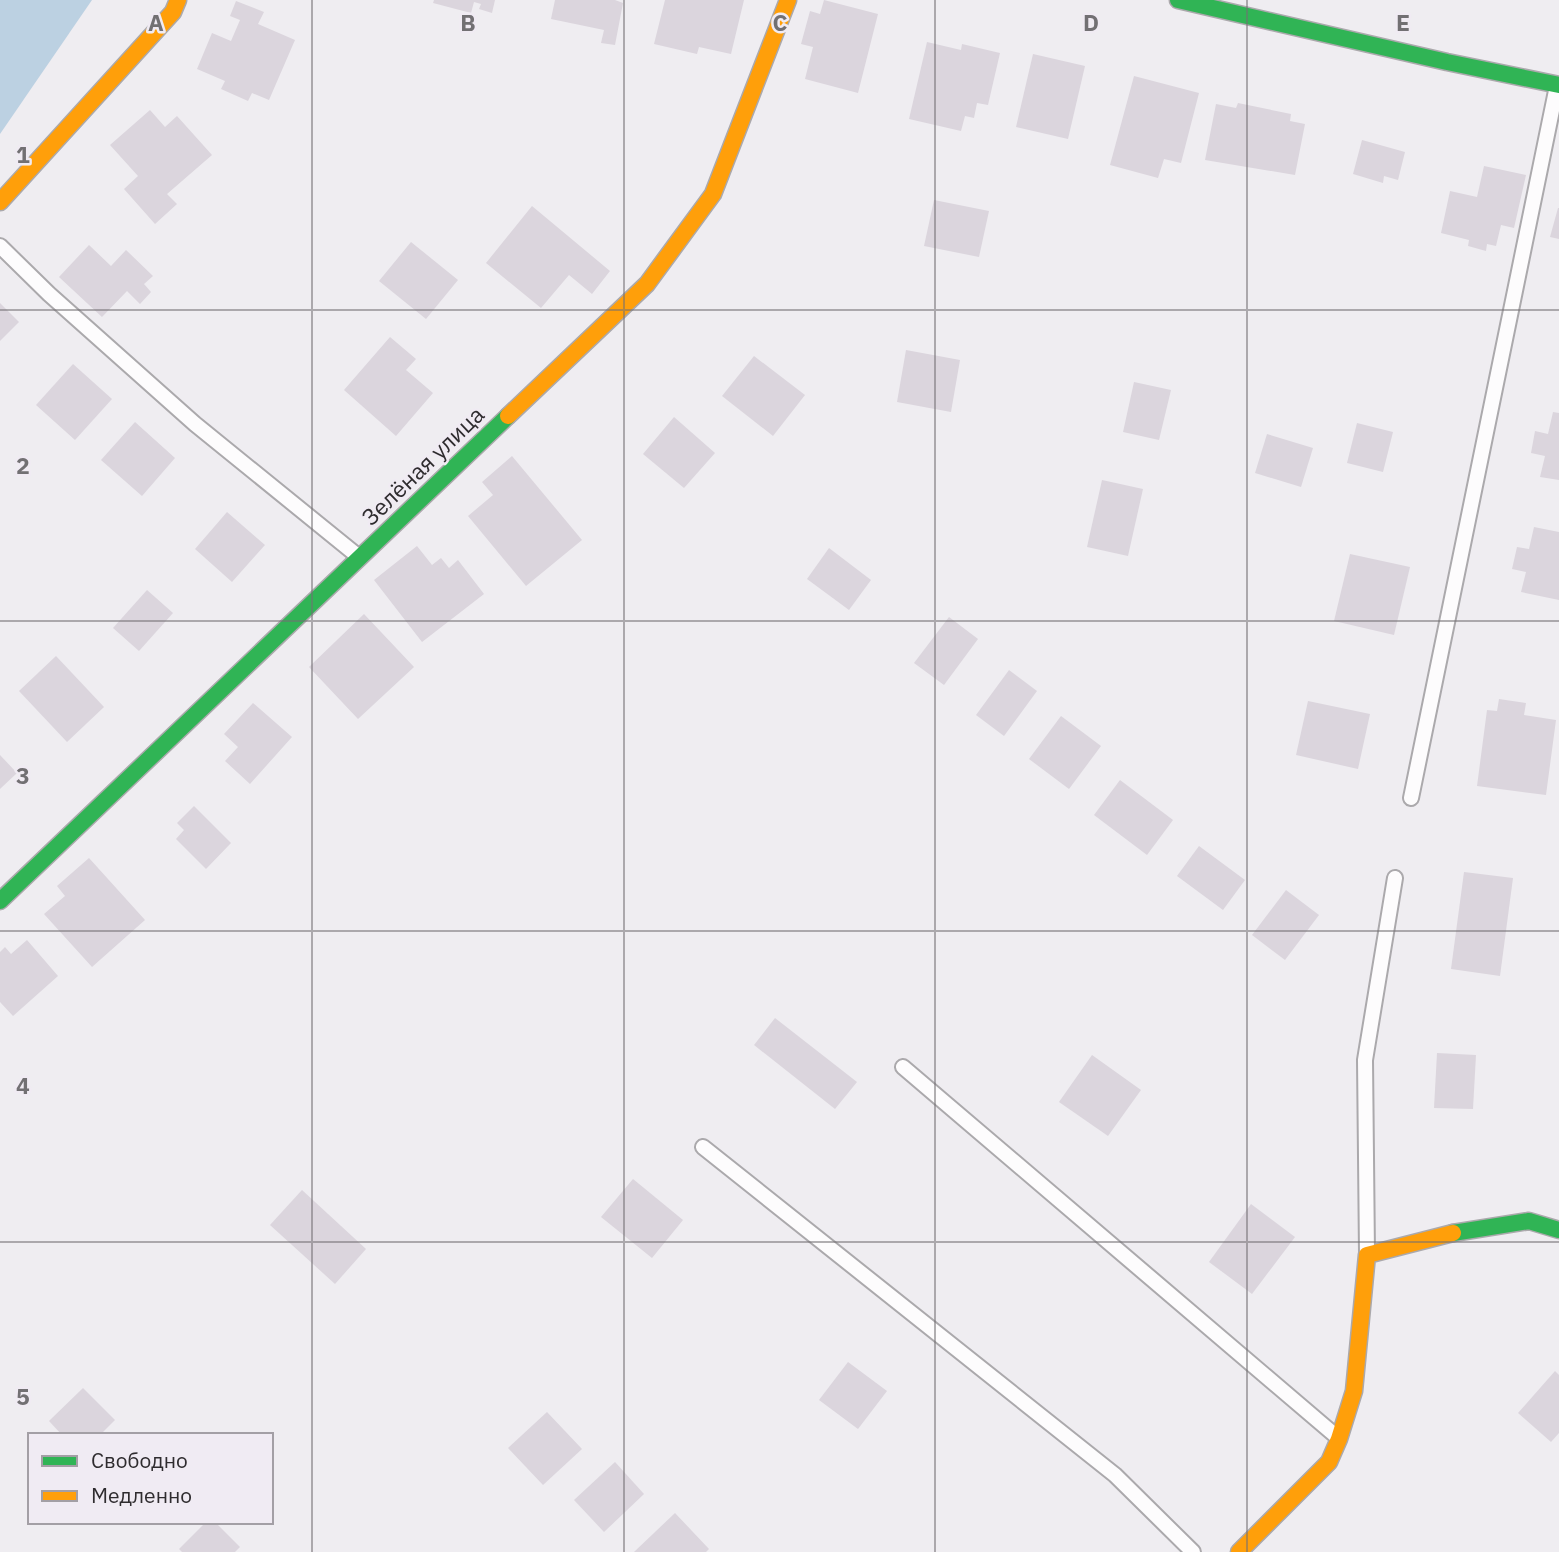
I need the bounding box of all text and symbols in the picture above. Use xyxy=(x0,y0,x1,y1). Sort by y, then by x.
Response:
text: A xyxy=(148,7,164,37)
text: B xyxy=(460,7,476,37)
text: C xyxy=(773,7,788,37)
text: D xyxy=(1083,7,1099,37)
text: E xyxy=(1396,7,1410,37)
text: 1 xyxy=(16,139,30,169)
street label: Зелёная улица xyxy=(355,399,490,531)
text: 2 xyxy=(16,450,30,480)
text: 3 xyxy=(16,760,30,790)
text: 4 xyxy=(16,1070,30,1100)
text: 5 xyxy=(16,1381,30,1411)
legend xyxy=(28,1433,273,1524)
text: Свободно xyxy=(91,1446,188,1474)
text: Медленно xyxy=(91,1481,192,1509)

